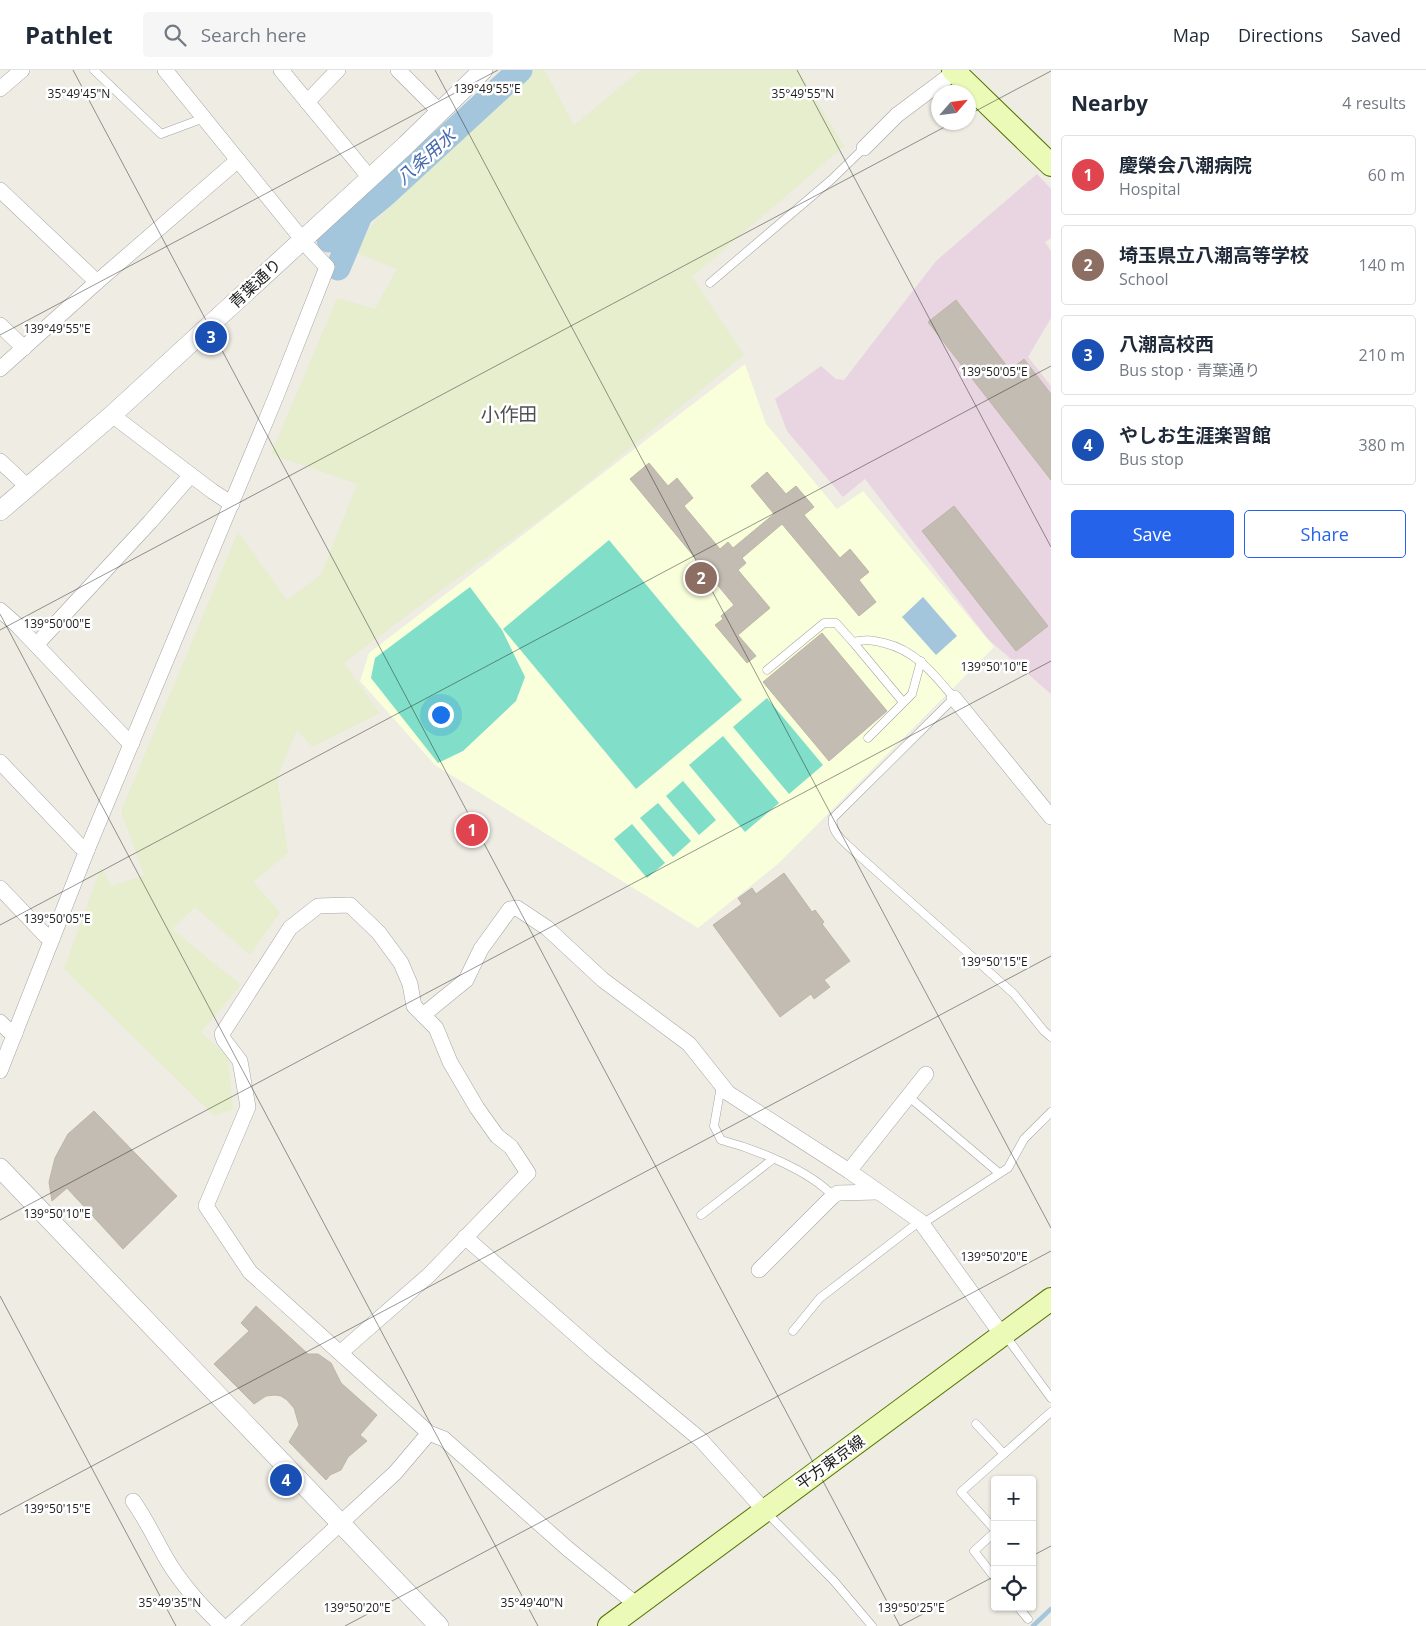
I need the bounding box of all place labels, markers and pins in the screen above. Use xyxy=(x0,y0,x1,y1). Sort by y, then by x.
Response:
pin: 3 xyxy=(195,318,227,356)
pin: 2 xyxy=(685,559,717,597)
pin: 1 xyxy=(456,811,488,849)
pin: 4 xyxy=(270,1461,302,1499)

